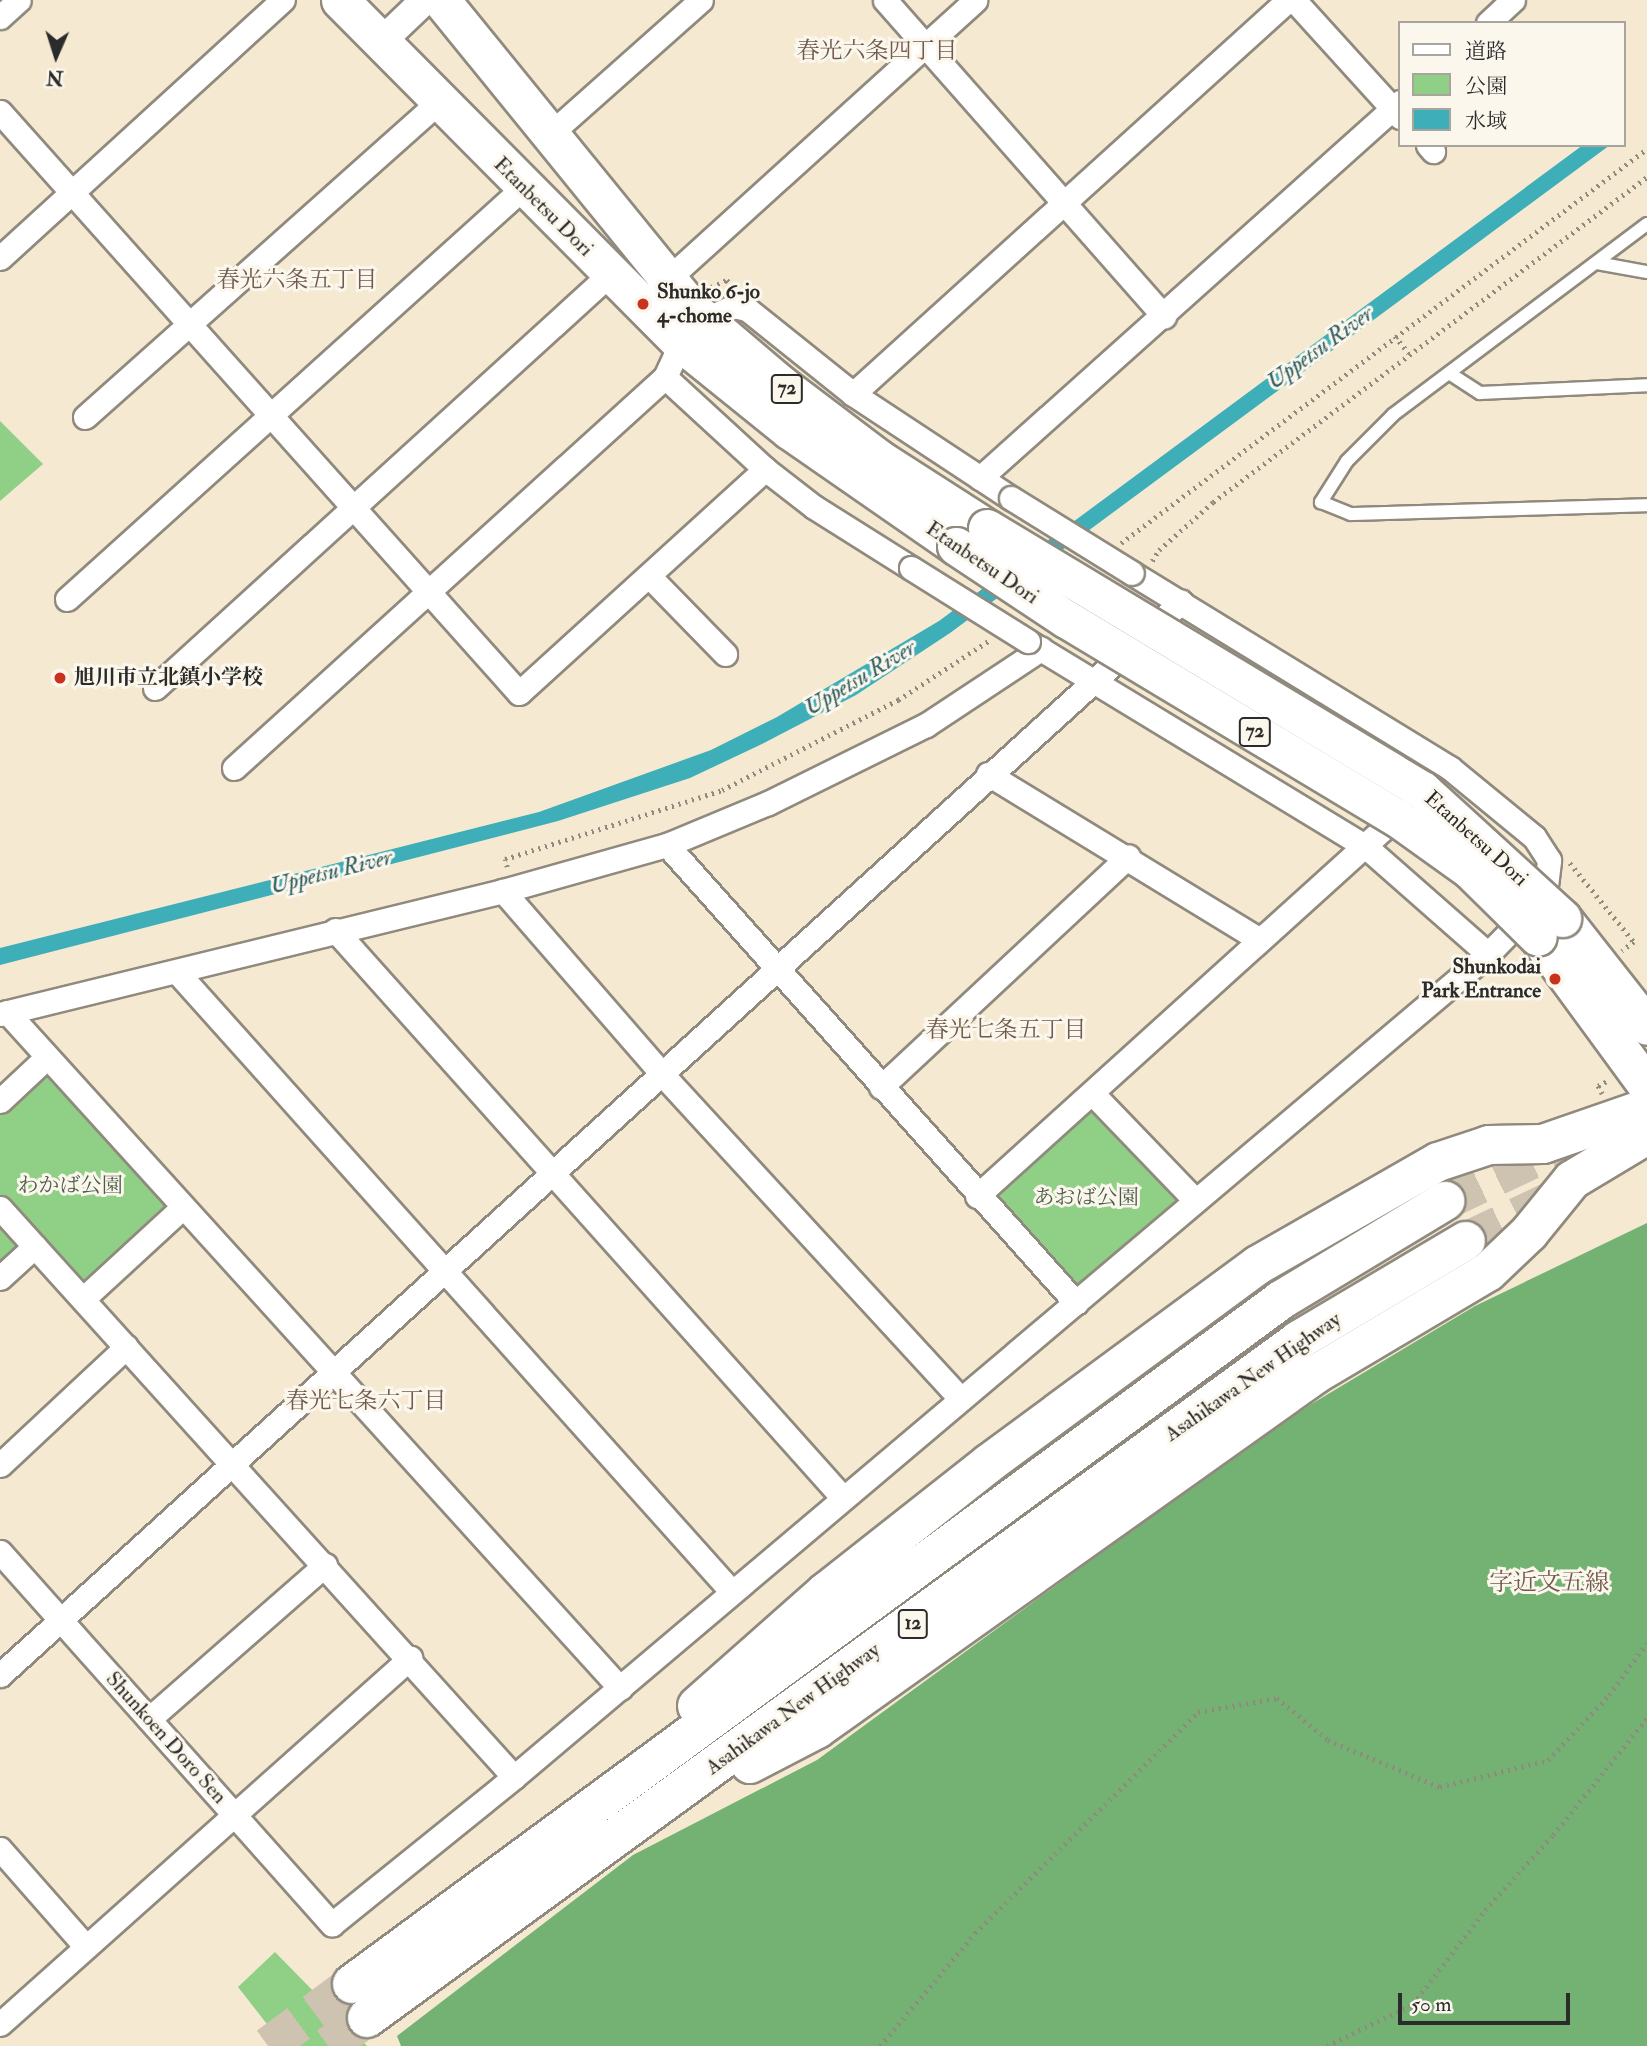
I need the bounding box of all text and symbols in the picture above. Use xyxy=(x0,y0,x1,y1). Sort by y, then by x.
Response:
north arrow xyxy=(21,21,91,91)
legend xyxy=(1398,21,1626,147)
district label: 春光六条四丁目 xyxy=(797,37,957,65)
text: 道路 xyxy=(1465,38,1507,65)
text: N xyxy=(46,65,64,89)
text: 公園 xyxy=(1465,73,1507,100)
text: 水域 xyxy=(1465,108,1507,135)
street label: Etanbetsu Dori xyxy=(488,152,598,262)
district label: 春光六条五丁目 xyxy=(217,266,377,294)
place label: Shunko 6-jo 4-chome xyxy=(657,279,760,329)
marker: Shunko 6-jo 4-chome xyxy=(635,296,651,312)
water label: Uppetsu River xyxy=(1261,300,1379,396)
road number: 72 xyxy=(770,374,804,404)
street label: Etanbetsu Dori xyxy=(921,516,1043,610)
water label: Uppetsu River xyxy=(799,634,921,722)
place label: 旭川市立北鎮小学校 xyxy=(74,665,263,691)
marker: 旭川市立北鎮小学校 xyxy=(52,670,68,686)
road number: 72 xyxy=(1238,716,1272,748)
street label: Etanbetsu Dori xyxy=(1419,786,1533,892)
water label: Uppetsu River xyxy=(267,844,395,900)
place label: Shunkodai Park Entrance xyxy=(1421,954,1541,1004)
marker: Shunkodai Park Entrance xyxy=(1547,971,1563,987)
district label: 春光七条五丁目 xyxy=(926,1016,1086,1044)
park label: わかば公園 xyxy=(18,1173,122,1199)
park label: あおば公園 xyxy=(1034,1185,1138,1211)
street label: Asahikawa New Highway xyxy=(1160,1307,1346,1447)
district label: 春光七条六丁目 xyxy=(286,1387,446,1415)
district label: 字近文五線 xyxy=(1489,1569,1609,1597)
road number: 12 xyxy=(897,1608,929,1640)
street label: Asahikawa New Highway xyxy=(701,1637,885,1781)
street label: Shunkoen Doro Sen xyxy=(100,1667,232,1809)
scale bar xyxy=(1402,1980,1574,2024)
text: 50 m xyxy=(1411,1991,1452,2018)

